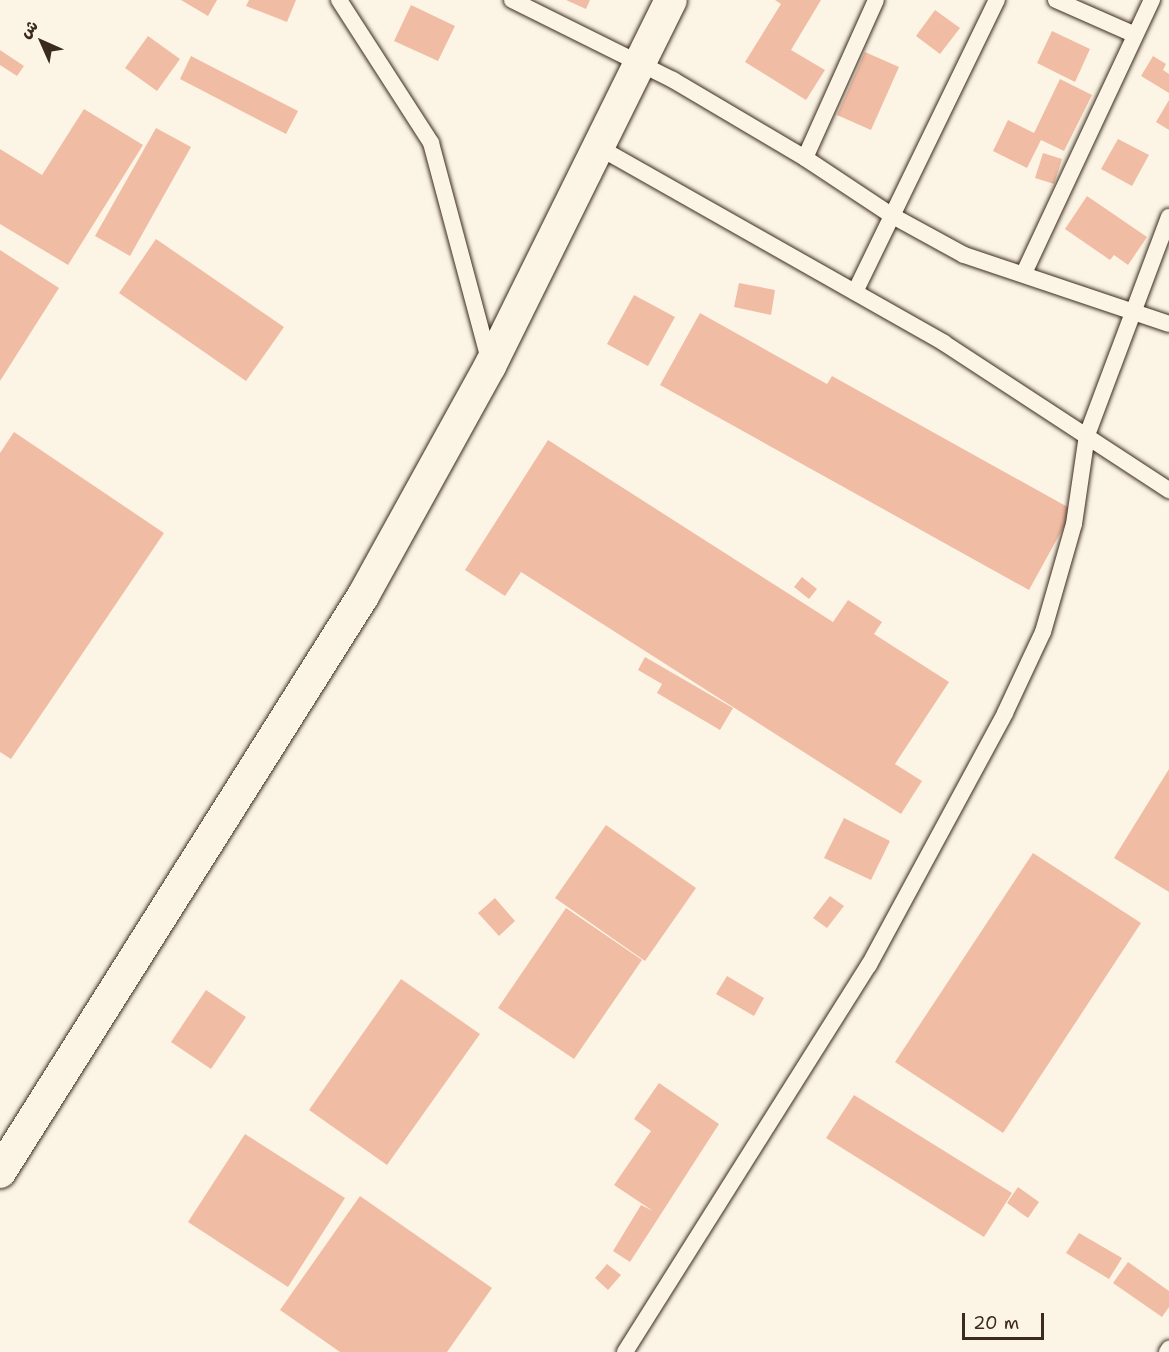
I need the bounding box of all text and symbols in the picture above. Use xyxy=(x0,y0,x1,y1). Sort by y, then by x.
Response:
north arrow xyxy=(12,12,72,72)
text: ش xyxy=(15,15,43,43)
scale bar xyxy=(965,1301,1048,1339)
text: 20 m xyxy=(973,1311,1019,1335)

